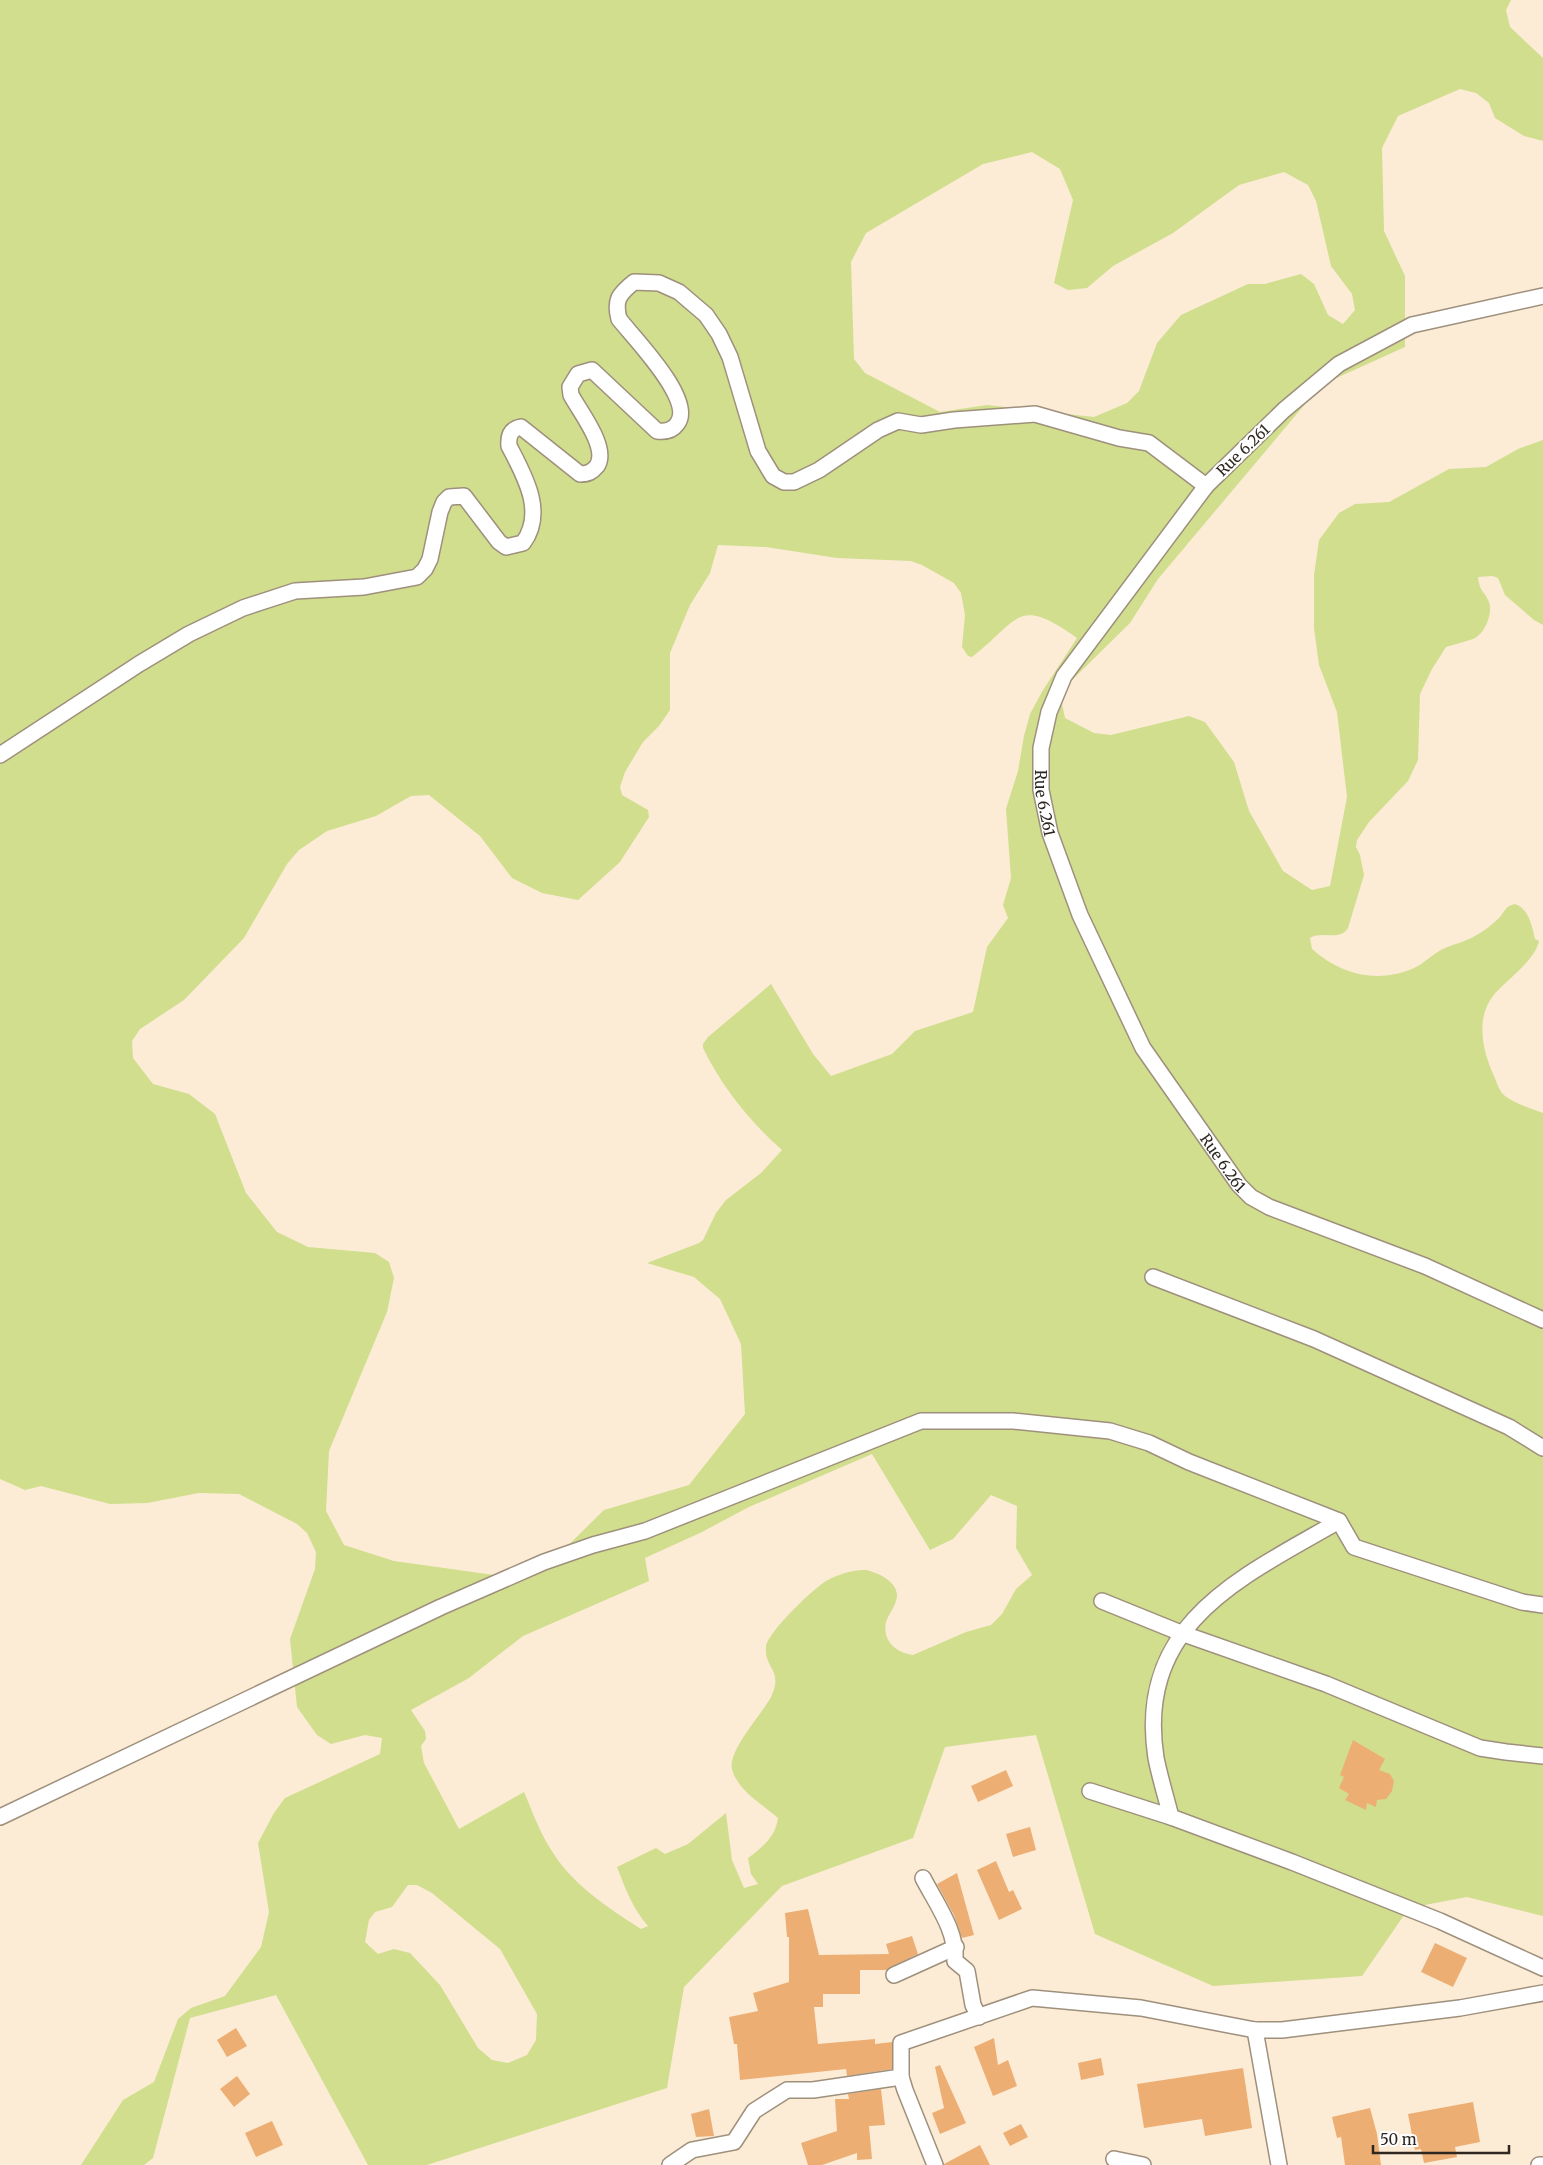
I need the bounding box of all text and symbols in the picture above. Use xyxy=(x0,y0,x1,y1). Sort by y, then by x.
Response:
street label: Rue 6.261 xyxy=(1212,420,1274,480)
street label: Rue 6.261 xyxy=(1032,770,1060,838)
street label: Rue 6.261 xyxy=(1196,1130,1250,1196)
scale bar xyxy=(1373,2122,1509,2154)
text: 50 m xyxy=(1380,2130,1417,2149)

